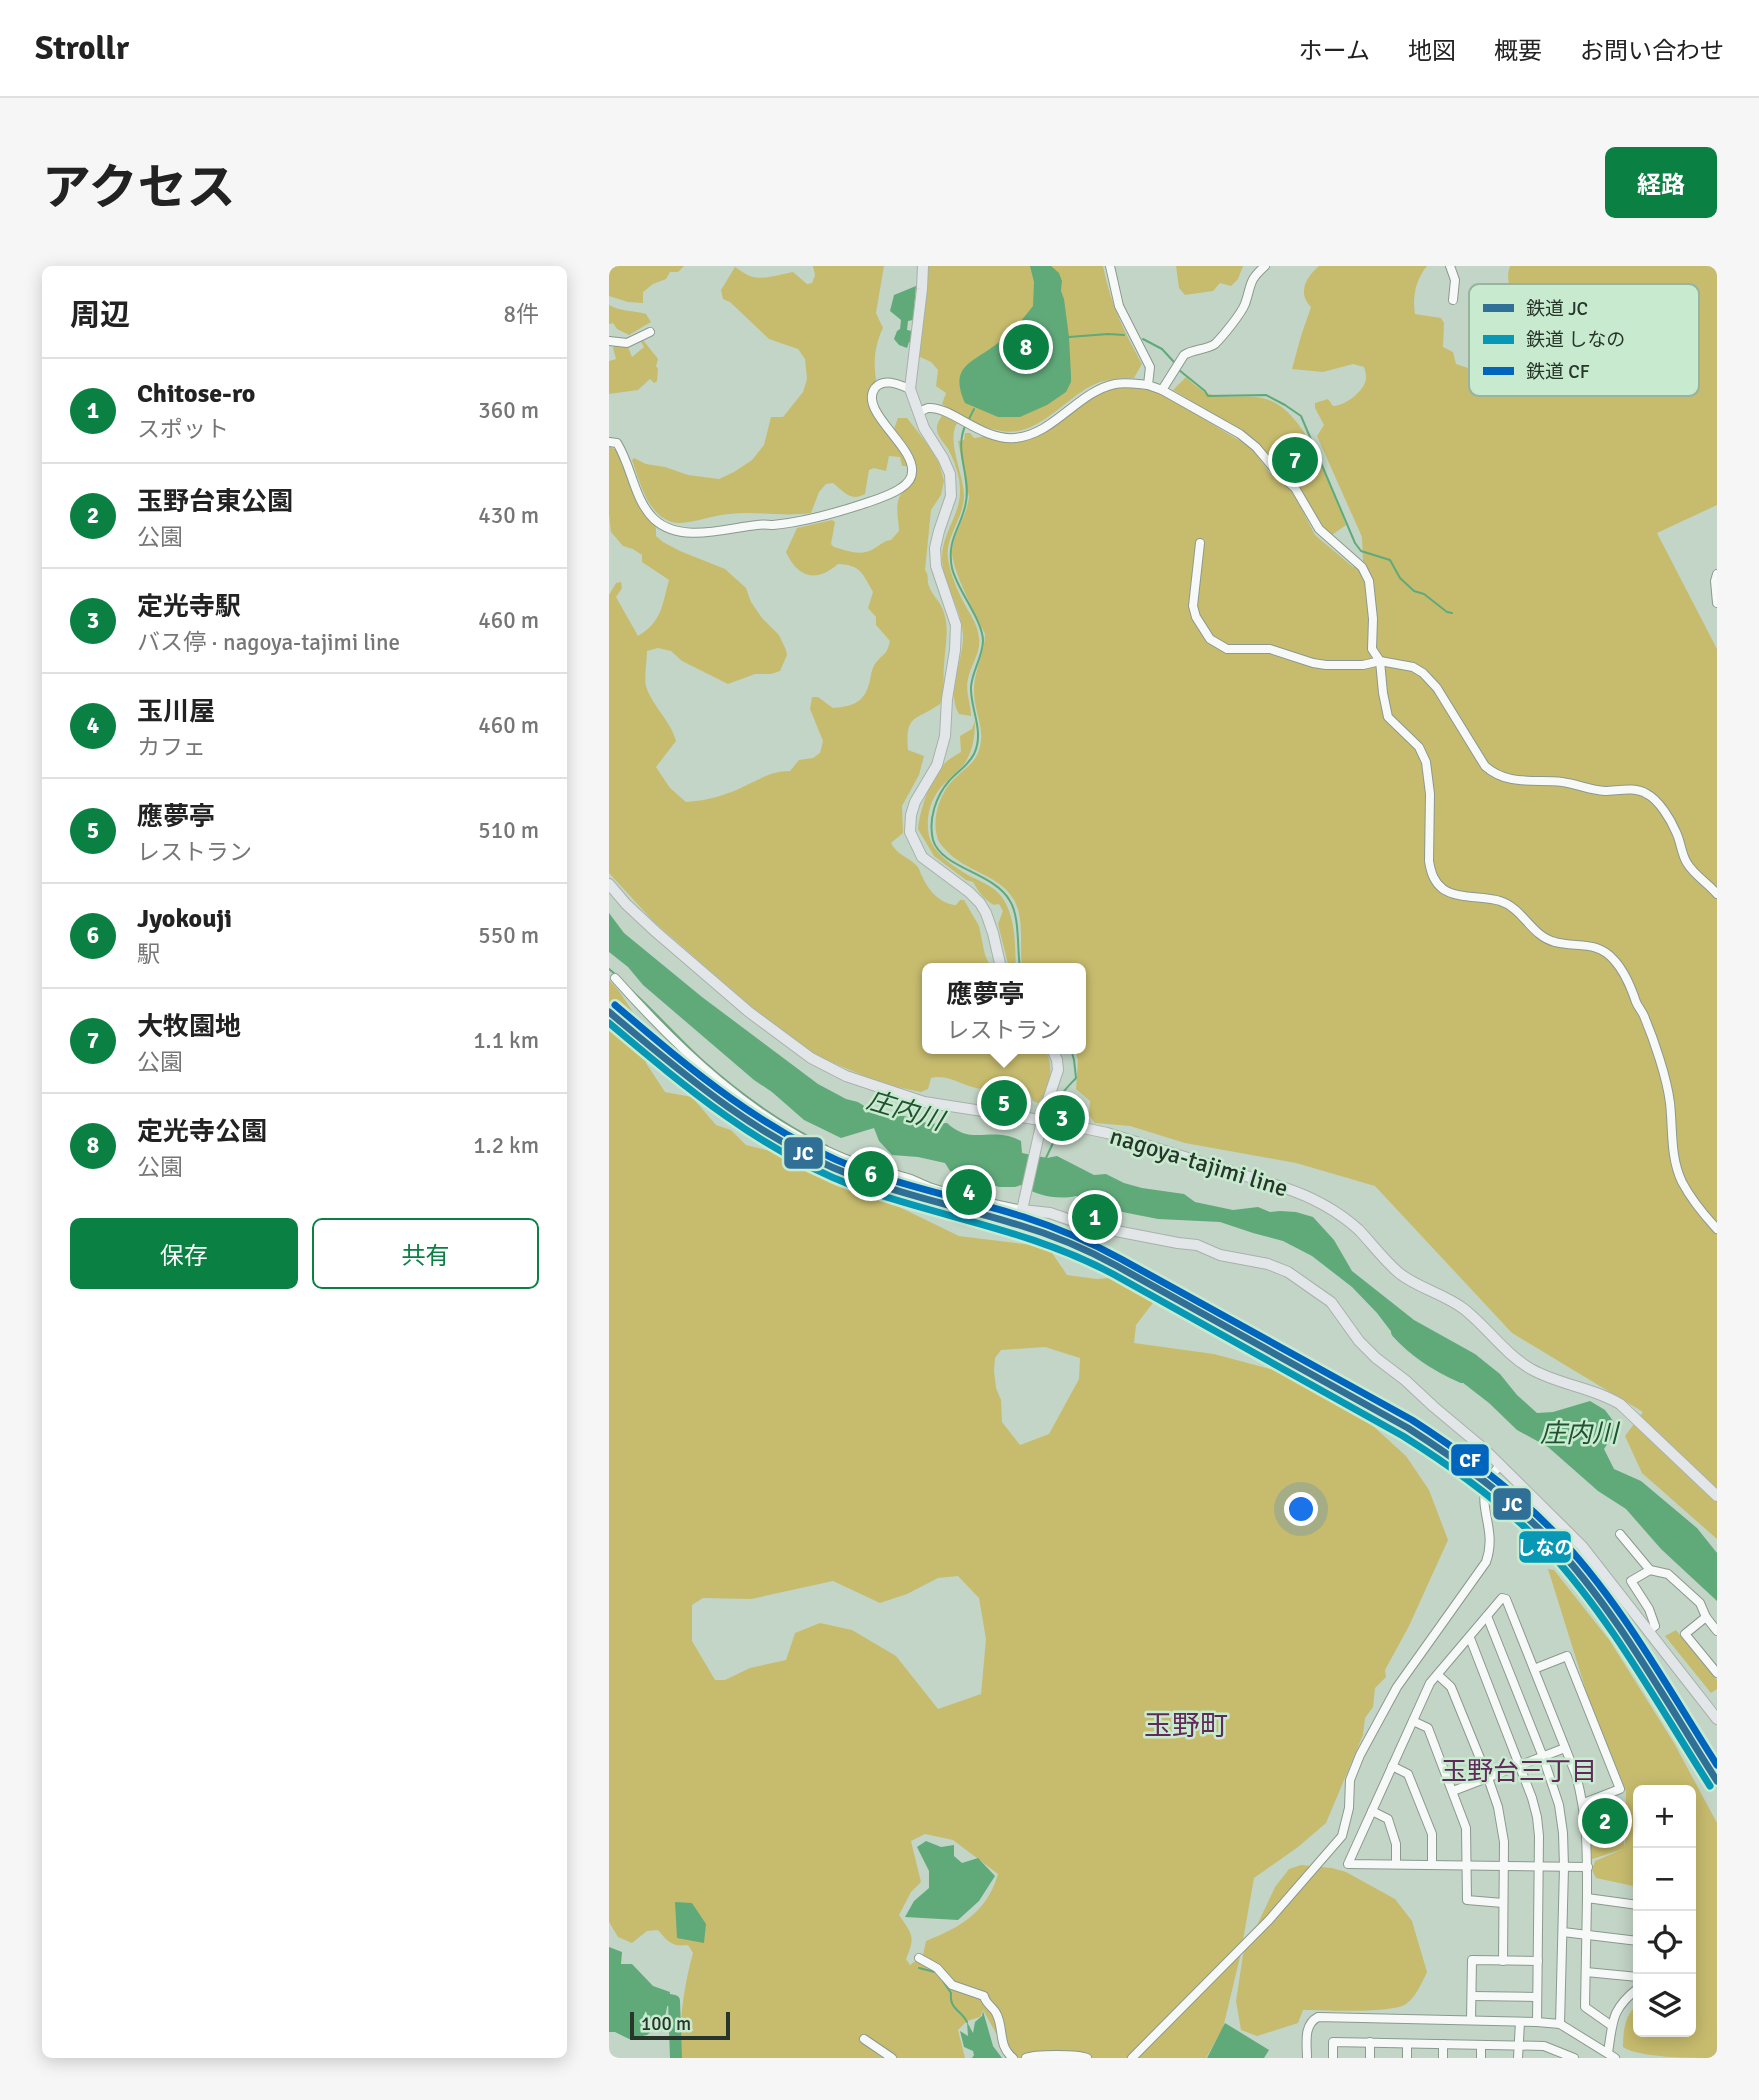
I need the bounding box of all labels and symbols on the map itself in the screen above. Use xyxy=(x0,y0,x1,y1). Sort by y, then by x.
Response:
legend xyxy=(1469,284,1699,396)
text: 鉄道 JC xyxy=(1526,297,1588,321)
pin: 8 xyxy=(1003,321,1049,373)
text: 鉄道 しなの xyxy=(1526,328,1625,352)
text: 鉄道 CF xyxy=(1526,360,1590,384)
pin: 7 xyxy=(1272,434,1318,486)
pin: 5 xyxy=(981,1077,1027,1129)
water label: 庄内川 xyxy=(863,1084,950,1139)
pin: 3 xyxy=(1039,1092,1085,1144)
street label: nagoya-tajimi line xyxy=(1106,1121,1292,1203)
line badge: JC xyxy=(783,1136,824,1170)
text: JC xyxy=(793,1142,814,1166)
pin: 6 xyxy=(848,1148,894,1200)
pin: 4 xyxy=(946,1166,992,1218)
pin: 1 xyxy=(1072,1191,1118,1243)
water label: 庄内川 xyxy=(1540,1418,1621,1450)
line badge: CF xyxy=(1450,1443,1490,1477)
text: CF xyxy=(1459,1449,1481,1473)
line badge: JC xyxy=(1492,1487,1532,1521)
your location xyxy=(1284,1492,1318,1526)
text: JC xyxy=(1502,1493,1523,1517)
line badge: しなの xyxy=(1518,1530,1572,1564)
text: しなの xyxy=(1516,1536,1574,1560)
district label: 玉野町 xyxy=(1144,1709,1228,1743)
district label: 玉野台三丁目 xyxy=(1441,1756,1597,1788)
pin: 2 xyxy=(1582,1795,1628,1847)
scale bar xyxy=(630,2009,730,2041)

